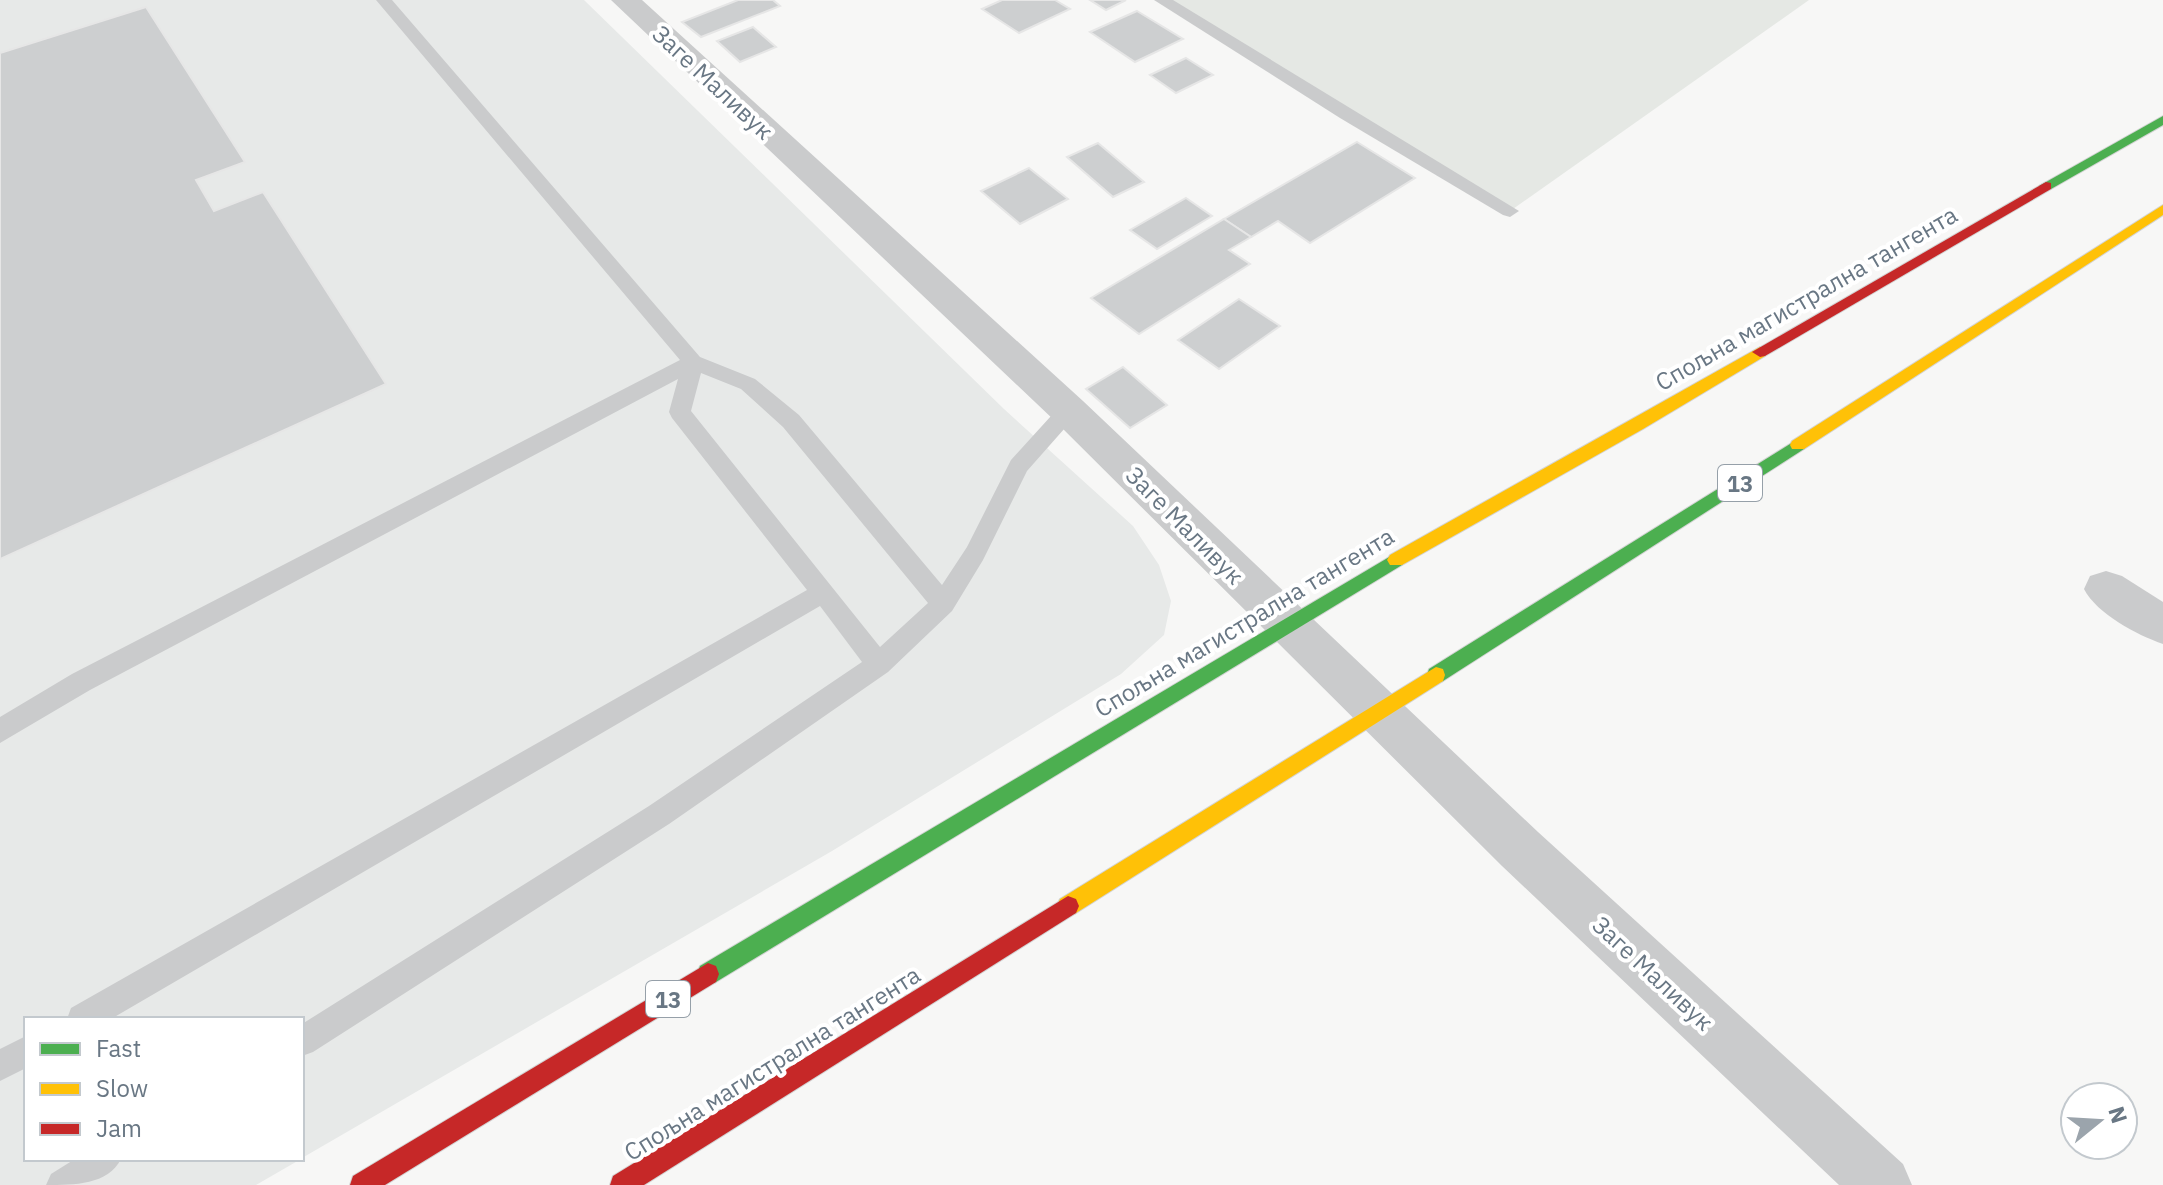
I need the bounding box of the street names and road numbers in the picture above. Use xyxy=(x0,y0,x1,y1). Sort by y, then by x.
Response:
street label: Заге Маливук xyxy=(646,18,780,146)
street label: Спољна магистрална тангента xyxy=(1649,198,1963,398)
street label: Заге Маливук xyxy=(1119,459,1251,591)
road number: 13 xyxy=(1718,465,1762,501)
street label: Спољна магистрална тангента xyxy=(1088,520,1400,724)
street label: Заге Маливук xyxy=(1586,909,1720,1037)
street label: Спољна магистрална тангента xyxy=(618,958,926,1168)
road number: 13 xyxy=(646,981,690,1017)

